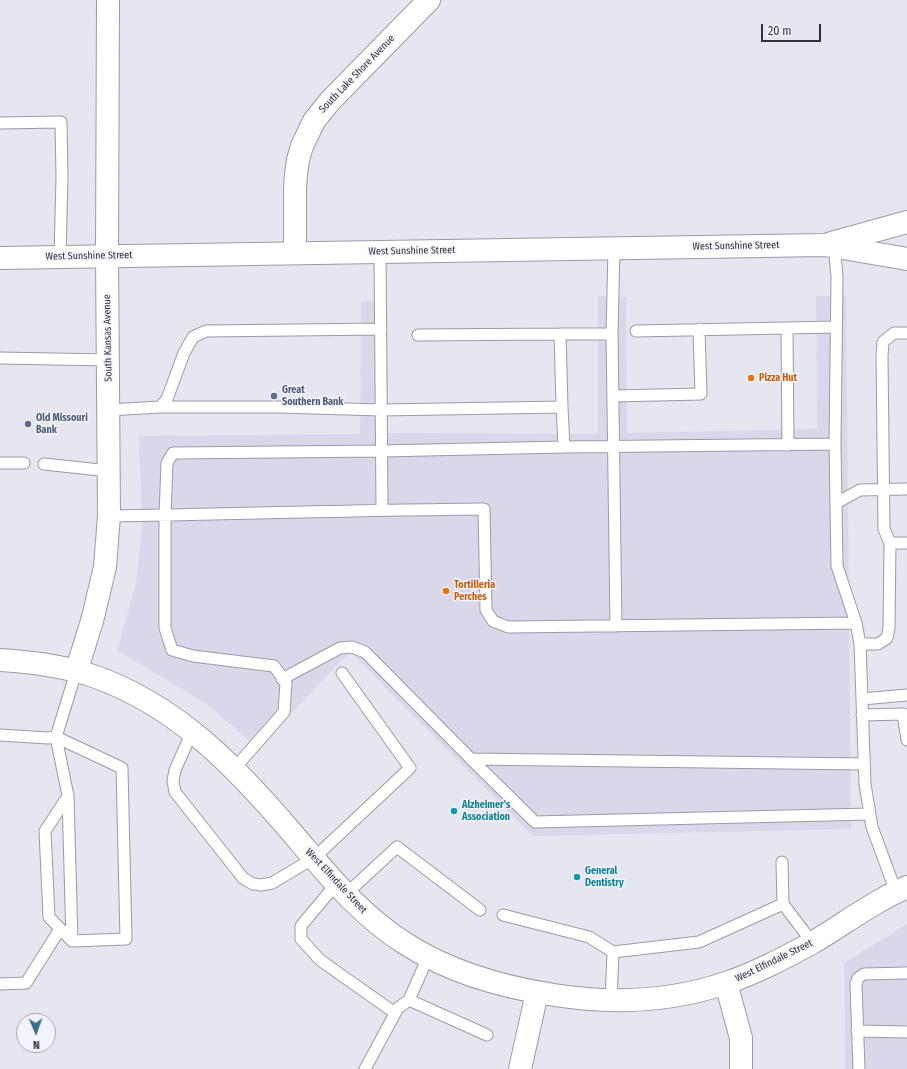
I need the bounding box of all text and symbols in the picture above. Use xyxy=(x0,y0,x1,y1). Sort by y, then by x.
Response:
scale bar xyxy=(763,16,823,42)
text: 20 m xyxy=(768,24,792,38)
street label: South Lake Shore Avenue xyxy=(317,33,397,115)
street label: West Sunshine Street xyxy=(692,239,780,253)
street label: West Sunshine Street xyxy=(368,244,456,258)
street label: West Sunshine Street xyxy=(45,249,133,263)
street label: South Kansas Avenue xyxy=(101,294,115,382)
place label: Pizza Hut xyxy=(759,372,797,384)
marker: Pizza Hut xyxy=(746,373,756,383)
place label: Great Southern Bank xyxy=(282,384,343,408)
marker: Great Southern Bank xyxy=(269,391,279,401)
place label: Old Missouri Bank xyxy=(36,412,88,436)
marker: Old Missouri Bank xyxy=(23,419,33,429)
place label: Tortilleria Perches xyxy=(454,579,495,602)
marker: Tortilleria Perches xyxy=(441,586,451,596)
place label: Alzheimer's Association xyxy=(462,799,510,822)
marker: Alzheimer's Association xyxy=(449,806,459,816)
street label: West Elfindale Street xyxy=(303,846,369,916)
place label: General Dentistry xyxy=(585,865,624,888)
marker: General Dentistry xyxy=(572,872,582,882)
street label: West Elfindale Street xyxy=(733,937,815,985)
north arrow xyxy=(16,1013,56,1053)
text: N xyxy=(33,1038,40,1051)

